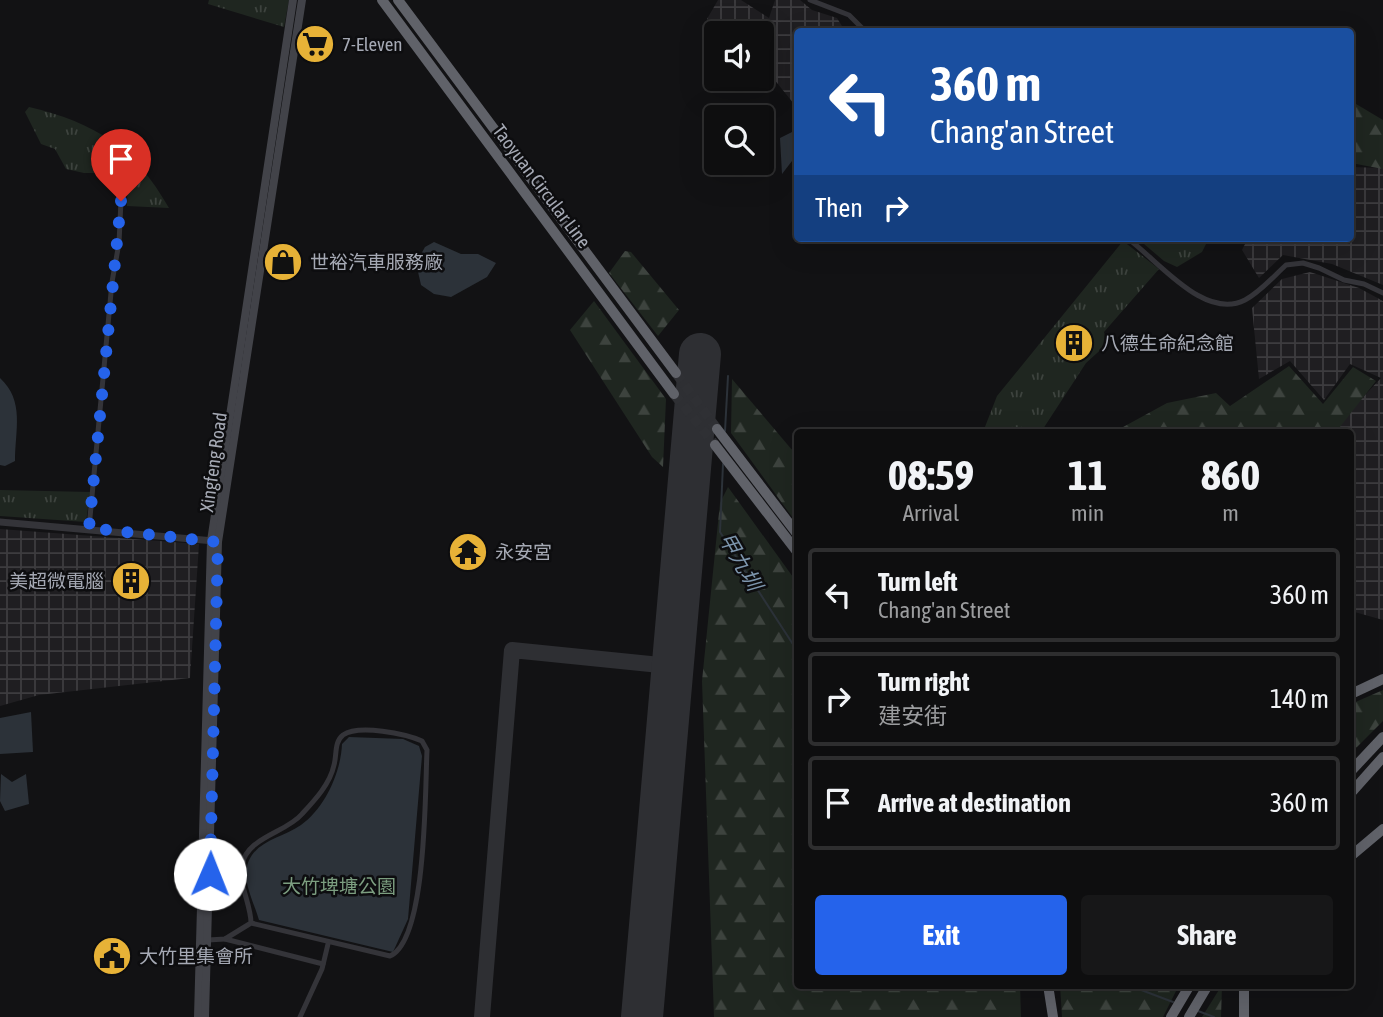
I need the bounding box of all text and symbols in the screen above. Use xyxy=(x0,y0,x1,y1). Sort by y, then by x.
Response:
map controls xyxy=(704,21,774,175)
button: sound xyxy=(704,21,774,91)
supermarket icon: 7-Eleven xyxy=(294,23,336,65)
place label: 7-Eleven xyxy=(342,33,403,55)
text: 360 m xyxy=(930,55,1041,111)
icon: left xyxy=(815,56,906,147)
button: search xyxy=(704,105,774,175)
text: Chang'an Street xyxy=(930,113,1114,150)
street label: Taoyuan Circular Line xyxy=(488,120,596,252)
pin xyxy=(91,129,151,201)
icon: arrive xyxy=(102,140,140,178)
icon: right xyxy=(877,189,915,227)
text: Then xyxy=(815,193,863,223)
shop icon: 世裕汽車服務廠 xyxy=(262,241,304,283)
place label: 世裕汽車服務廠 xyxy=(310,251,443,273)
building icon: 八德生命紀念館 xyxy=(1053,322,1095,364)
place label: 八德生命紀念館 xyxy=(1101,332,1234,354)
street label: Xingfeng Road xyxy=(195,411,231,513)
text: 08:59 xyxy=(888,451,974,499)
text: 11 xyxy=(1068,451,1107,499)
text: 860 xyxy=(1201,451,1260,499)
text: Arrival xyxy=(903,500,959,526)
text: min xyxy=(1071,500,1104,526)
text: m xyxy=(1222,500,1239,526)
water label: 甲九圳 xyxy=(715,528,769,597)
temple icon: 永安宮 xyxy=(447,531,489,573)
place label: 永安宮 xyxy=(495,541,552,563)
building icon: 美超微電腦 xyxy=(110,560,152,602)
text: Turn left xyxy=(878,567,958,597)
place label: 美超微電腦 xyxy=(9,570,104,592)
icon: left xyxy=(819,576,857,614)
text: 360 m xyxy=(1270,580,1329,610)
text: Chang'an Street xyxy=(878,597,1010,623)
text: Turn right xyxy=(878,667,969,697)
icon: right xyxy=(819,680,857,718)
text: 140 m xyxy=(1270,684,1329,714)
text: 建安街 xyxy=(878,703,947,729)
icon: arrive xyxy=(819,784,857,822)
text: Arrive at destination xyxy=(878,788,1071,818)
text: 360 m xyxy=(1270,788,1329,818)
position arrow xyxy=(173,837,247,911)
park label: 大竹埤塘公園 xyxy=(282,875,396,897)
button: Exit xyxy=(815,895,1067,975)
button: Share xyxy=(1081,895,1333,975)
public building icon: 大竹里集會所 xyxy=(91,935,133,977)
place label: 大竹里集會所 xyxy=(139,945,253,967)

